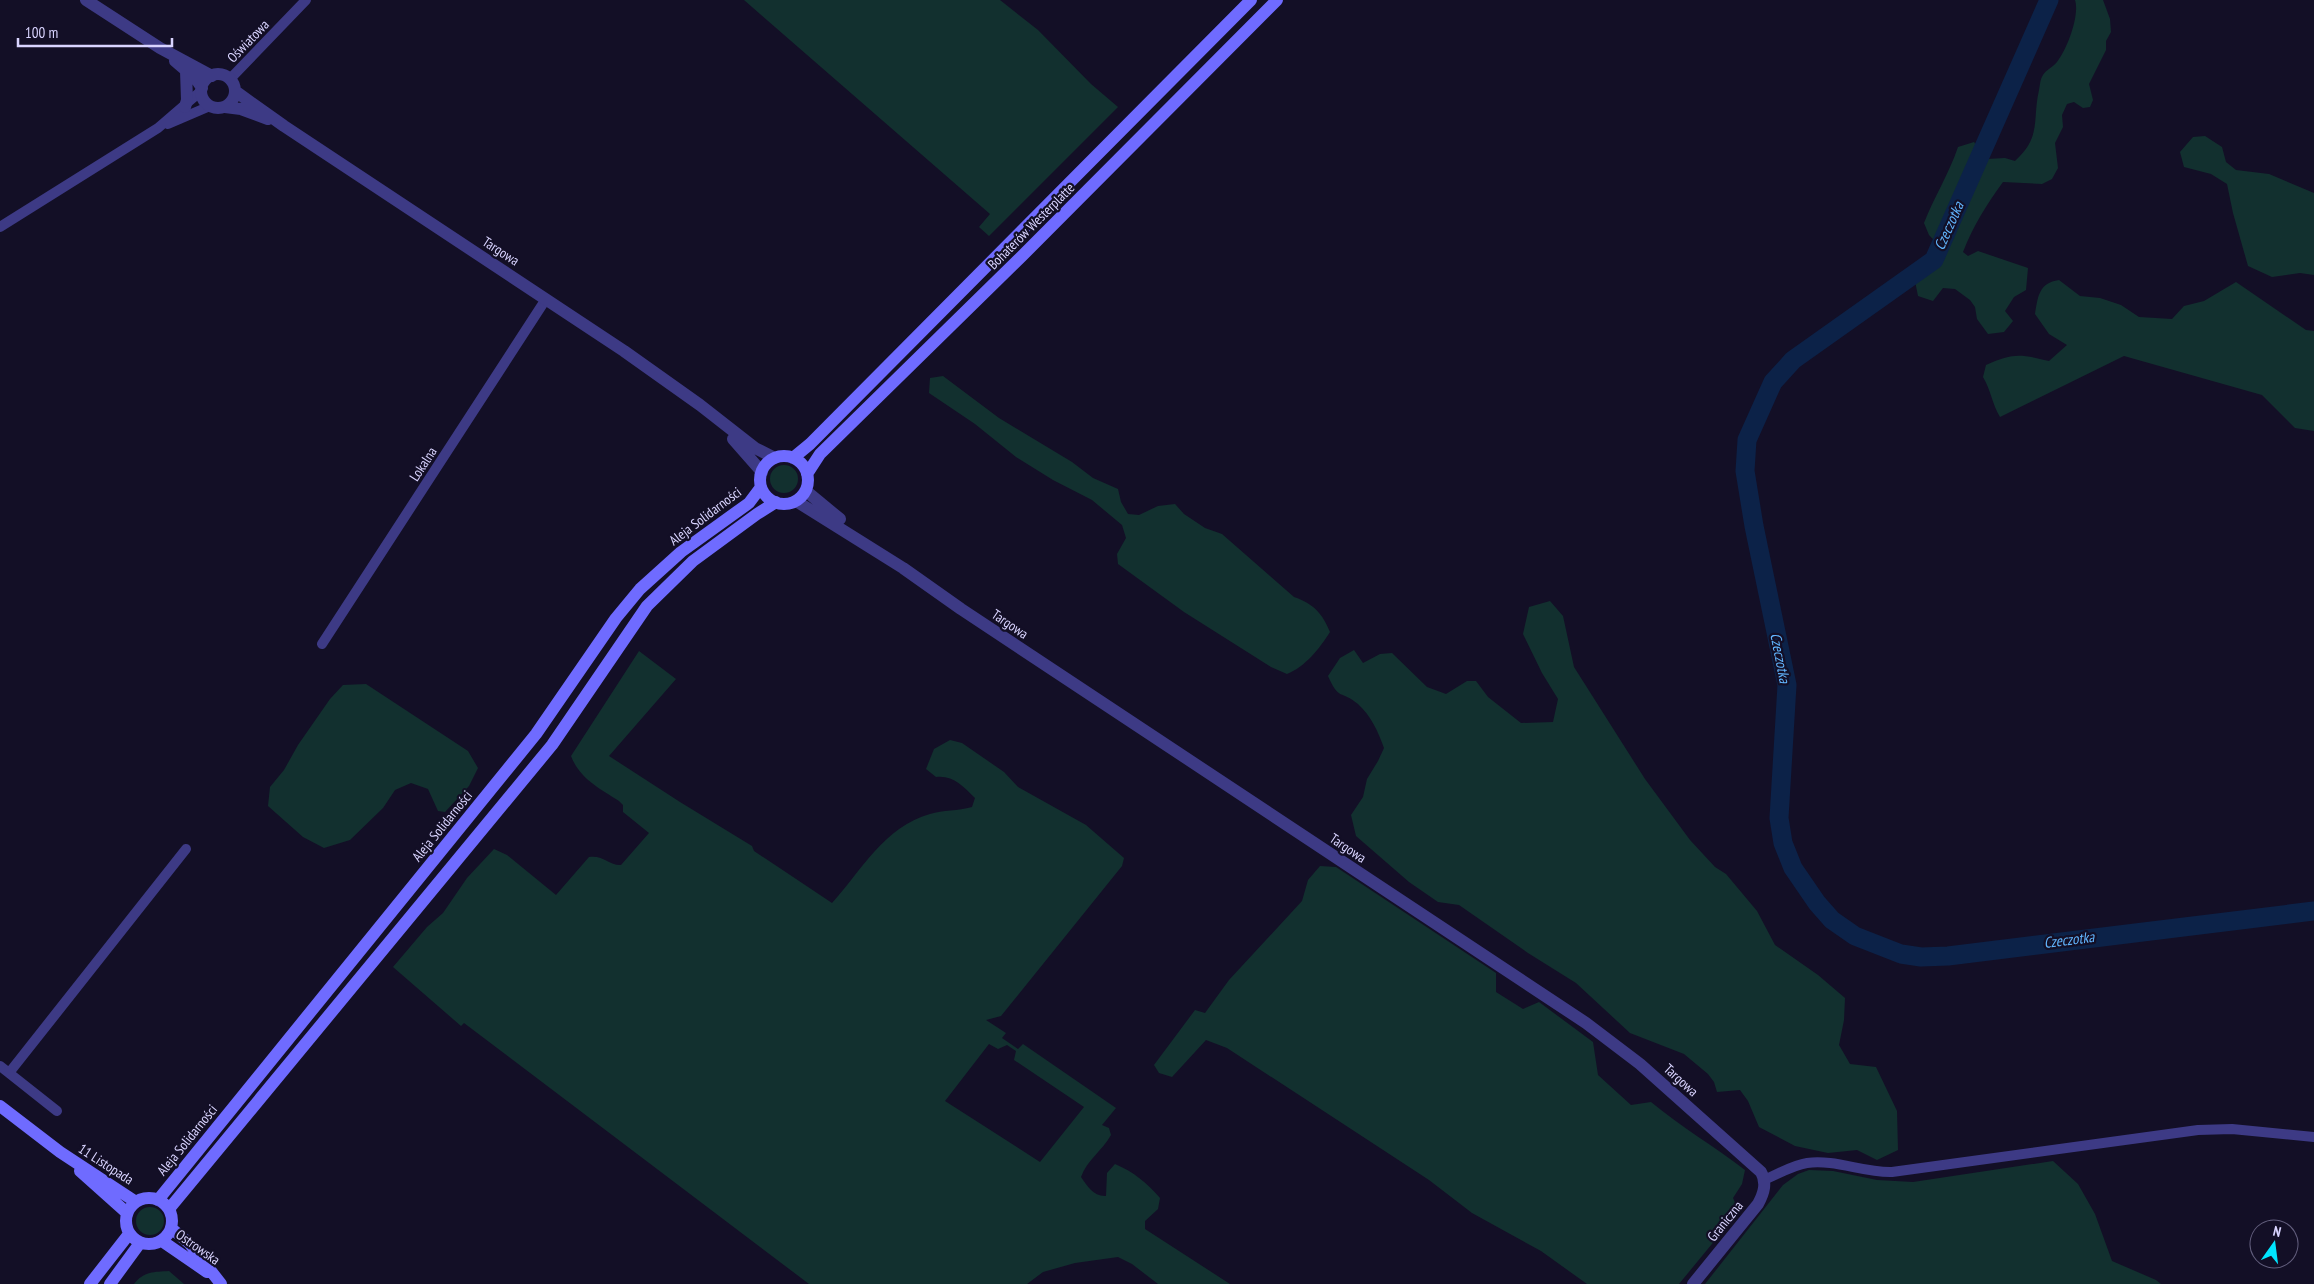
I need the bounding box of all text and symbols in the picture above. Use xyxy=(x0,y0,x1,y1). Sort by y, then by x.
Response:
scale bar xyxy=(18,15,171,47)
street label: Oświatowa xyxy=(223,16,273,66)
text: 100 m xyxy=(25,23,58,42)
street label: Bohaterów Westerplatte xyxy=(984,179,1078,273)
water label: Czeczotka xyxy=(1930,198,1968,253)
street label: Targowa xyxy=(479,232,523,270)
street label: Lokalna xyxy=(405,443,441,485)
street label: Aleja Solidarności xyxy=(665,483,745,549)
street label: Targowa xyxy=(988,605,1032,643)
water label: Czeczotka xyxy=(1766,631,1795,686)
street label: Aleja Solidarności xyxy=(408,787,476,865)
street label: Targowa xyxy=(1326,829,1370,867)
water label: Czeczotka xyxy=(2043,927,2096,952)
street label: Targowa xyxy=(1660,1060,1702,1100)
street label: Aleja Solidarności xyxy=(153,1101,221,1179)
street label: 11 Listopada xyxy=(75,1139,137,1189)
street label: Graniczna xyxy=(1703,1197,1747,1245)
north arrow xyxy=(2249,1219,2299,1269)
text: N xyxy=(2271,1222,2283,1241)
street label: Ostrowska xyxy=(172,1225,224,1269)

